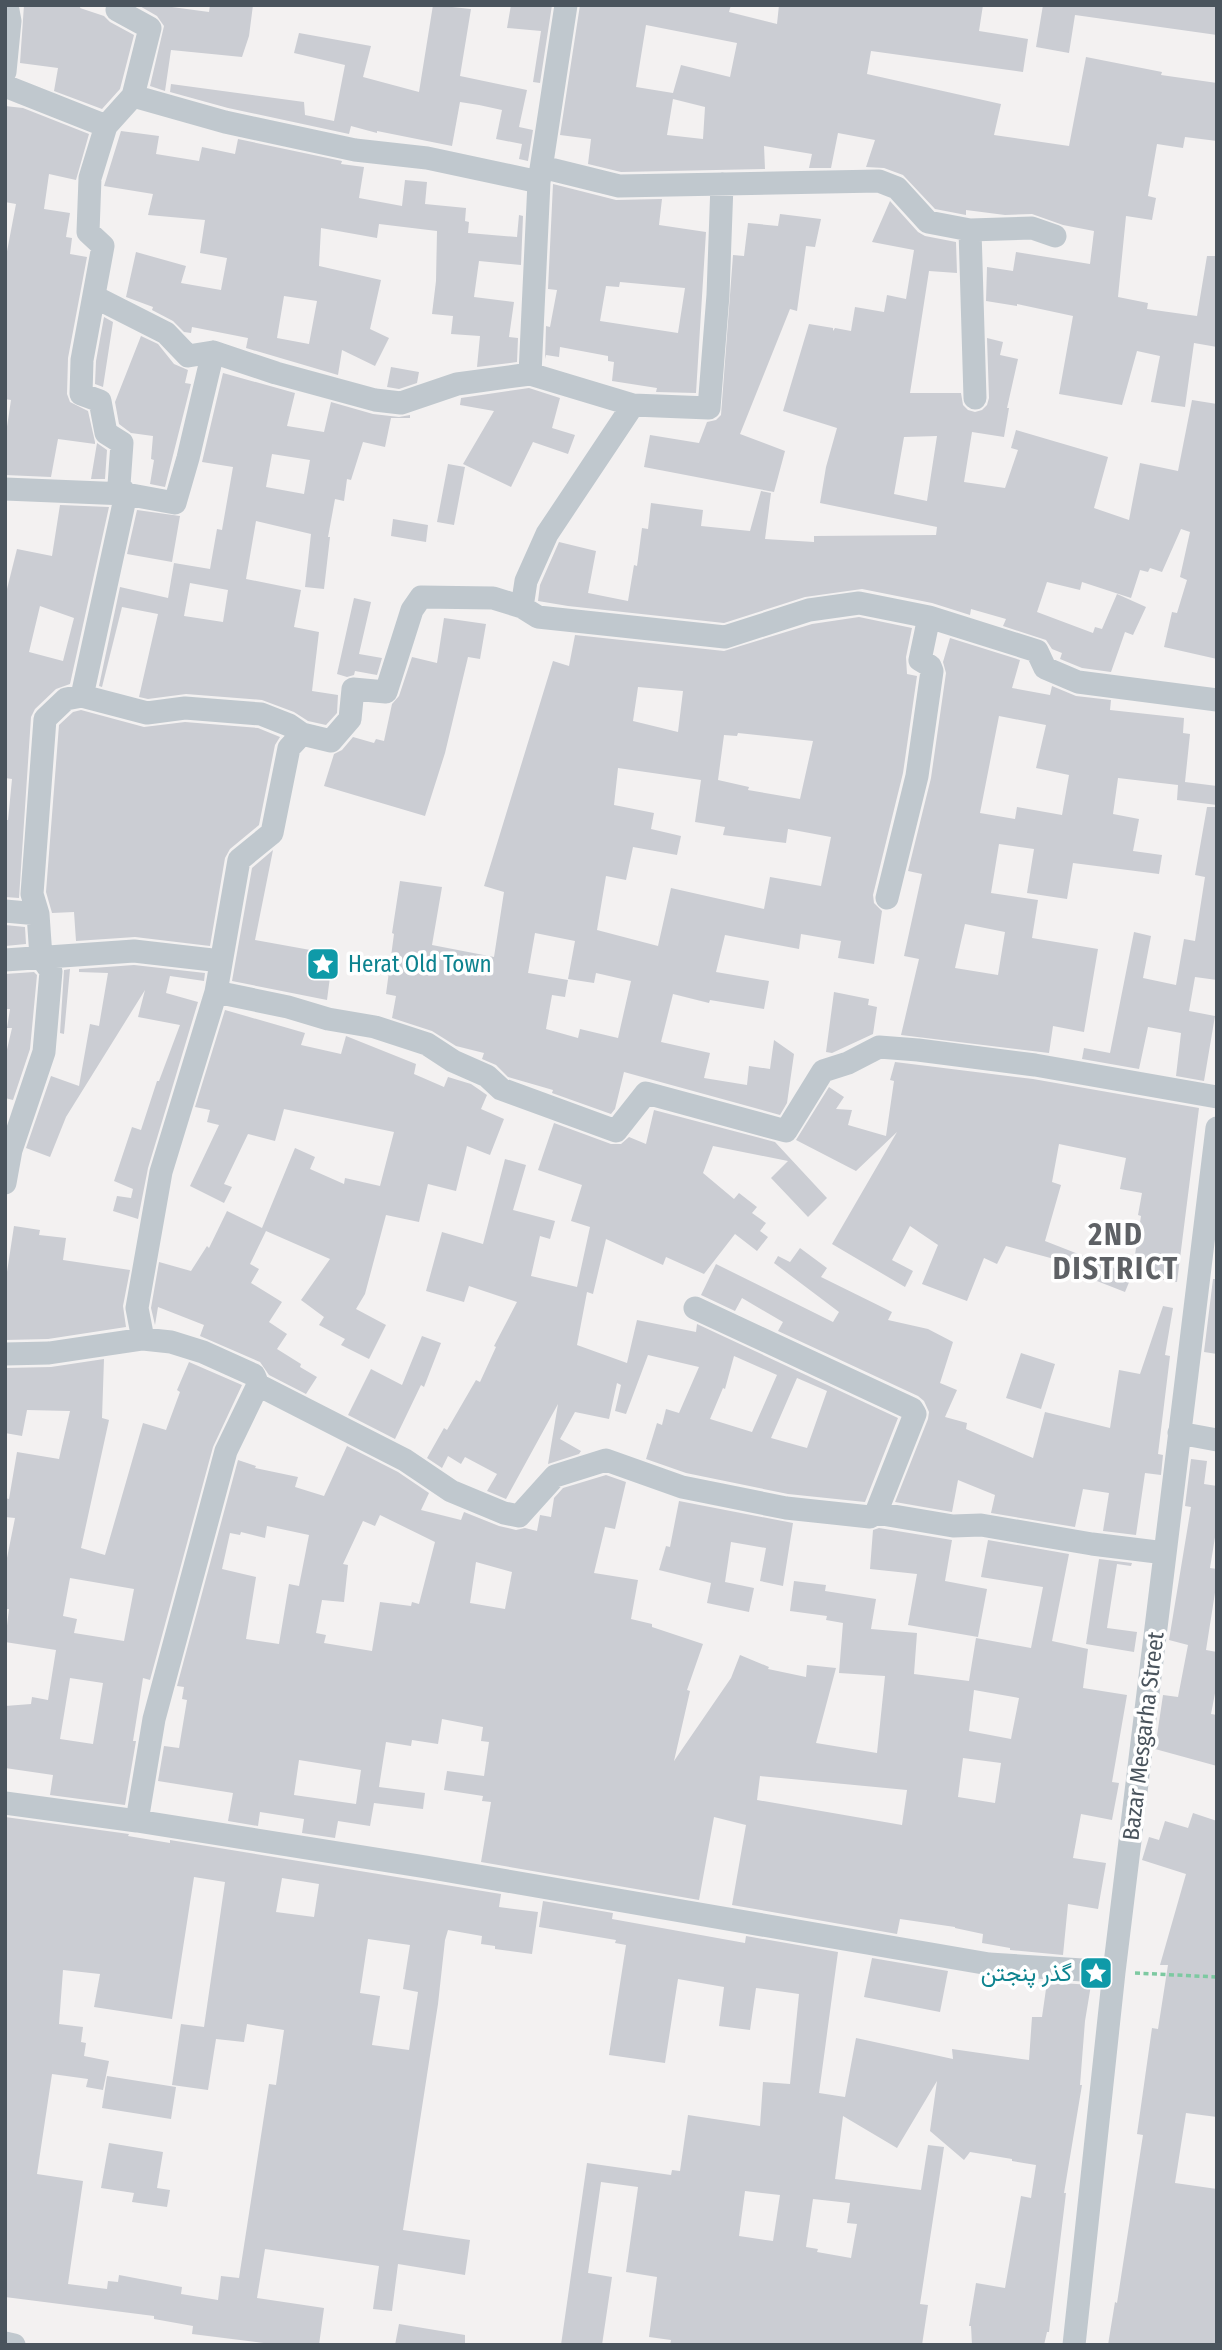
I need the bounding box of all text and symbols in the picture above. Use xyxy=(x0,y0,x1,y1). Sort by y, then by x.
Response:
place icon: Herat Old Town xyxy=(304,945,342,983)
place label: Herat Old Town xyxy=(348,950,492,978)
district label: 2ND DISTRICT xyxy=(1053,1217,1179,1287)
street label: Bazar Mesgarha Street xyxy=(1116,1630,1170,1842)
place icon: گذر پنجتن xyxy=(1077,1954,1115,1992)
place label: گذر پنجتن xyxy=(981,1959,1072,1989)

